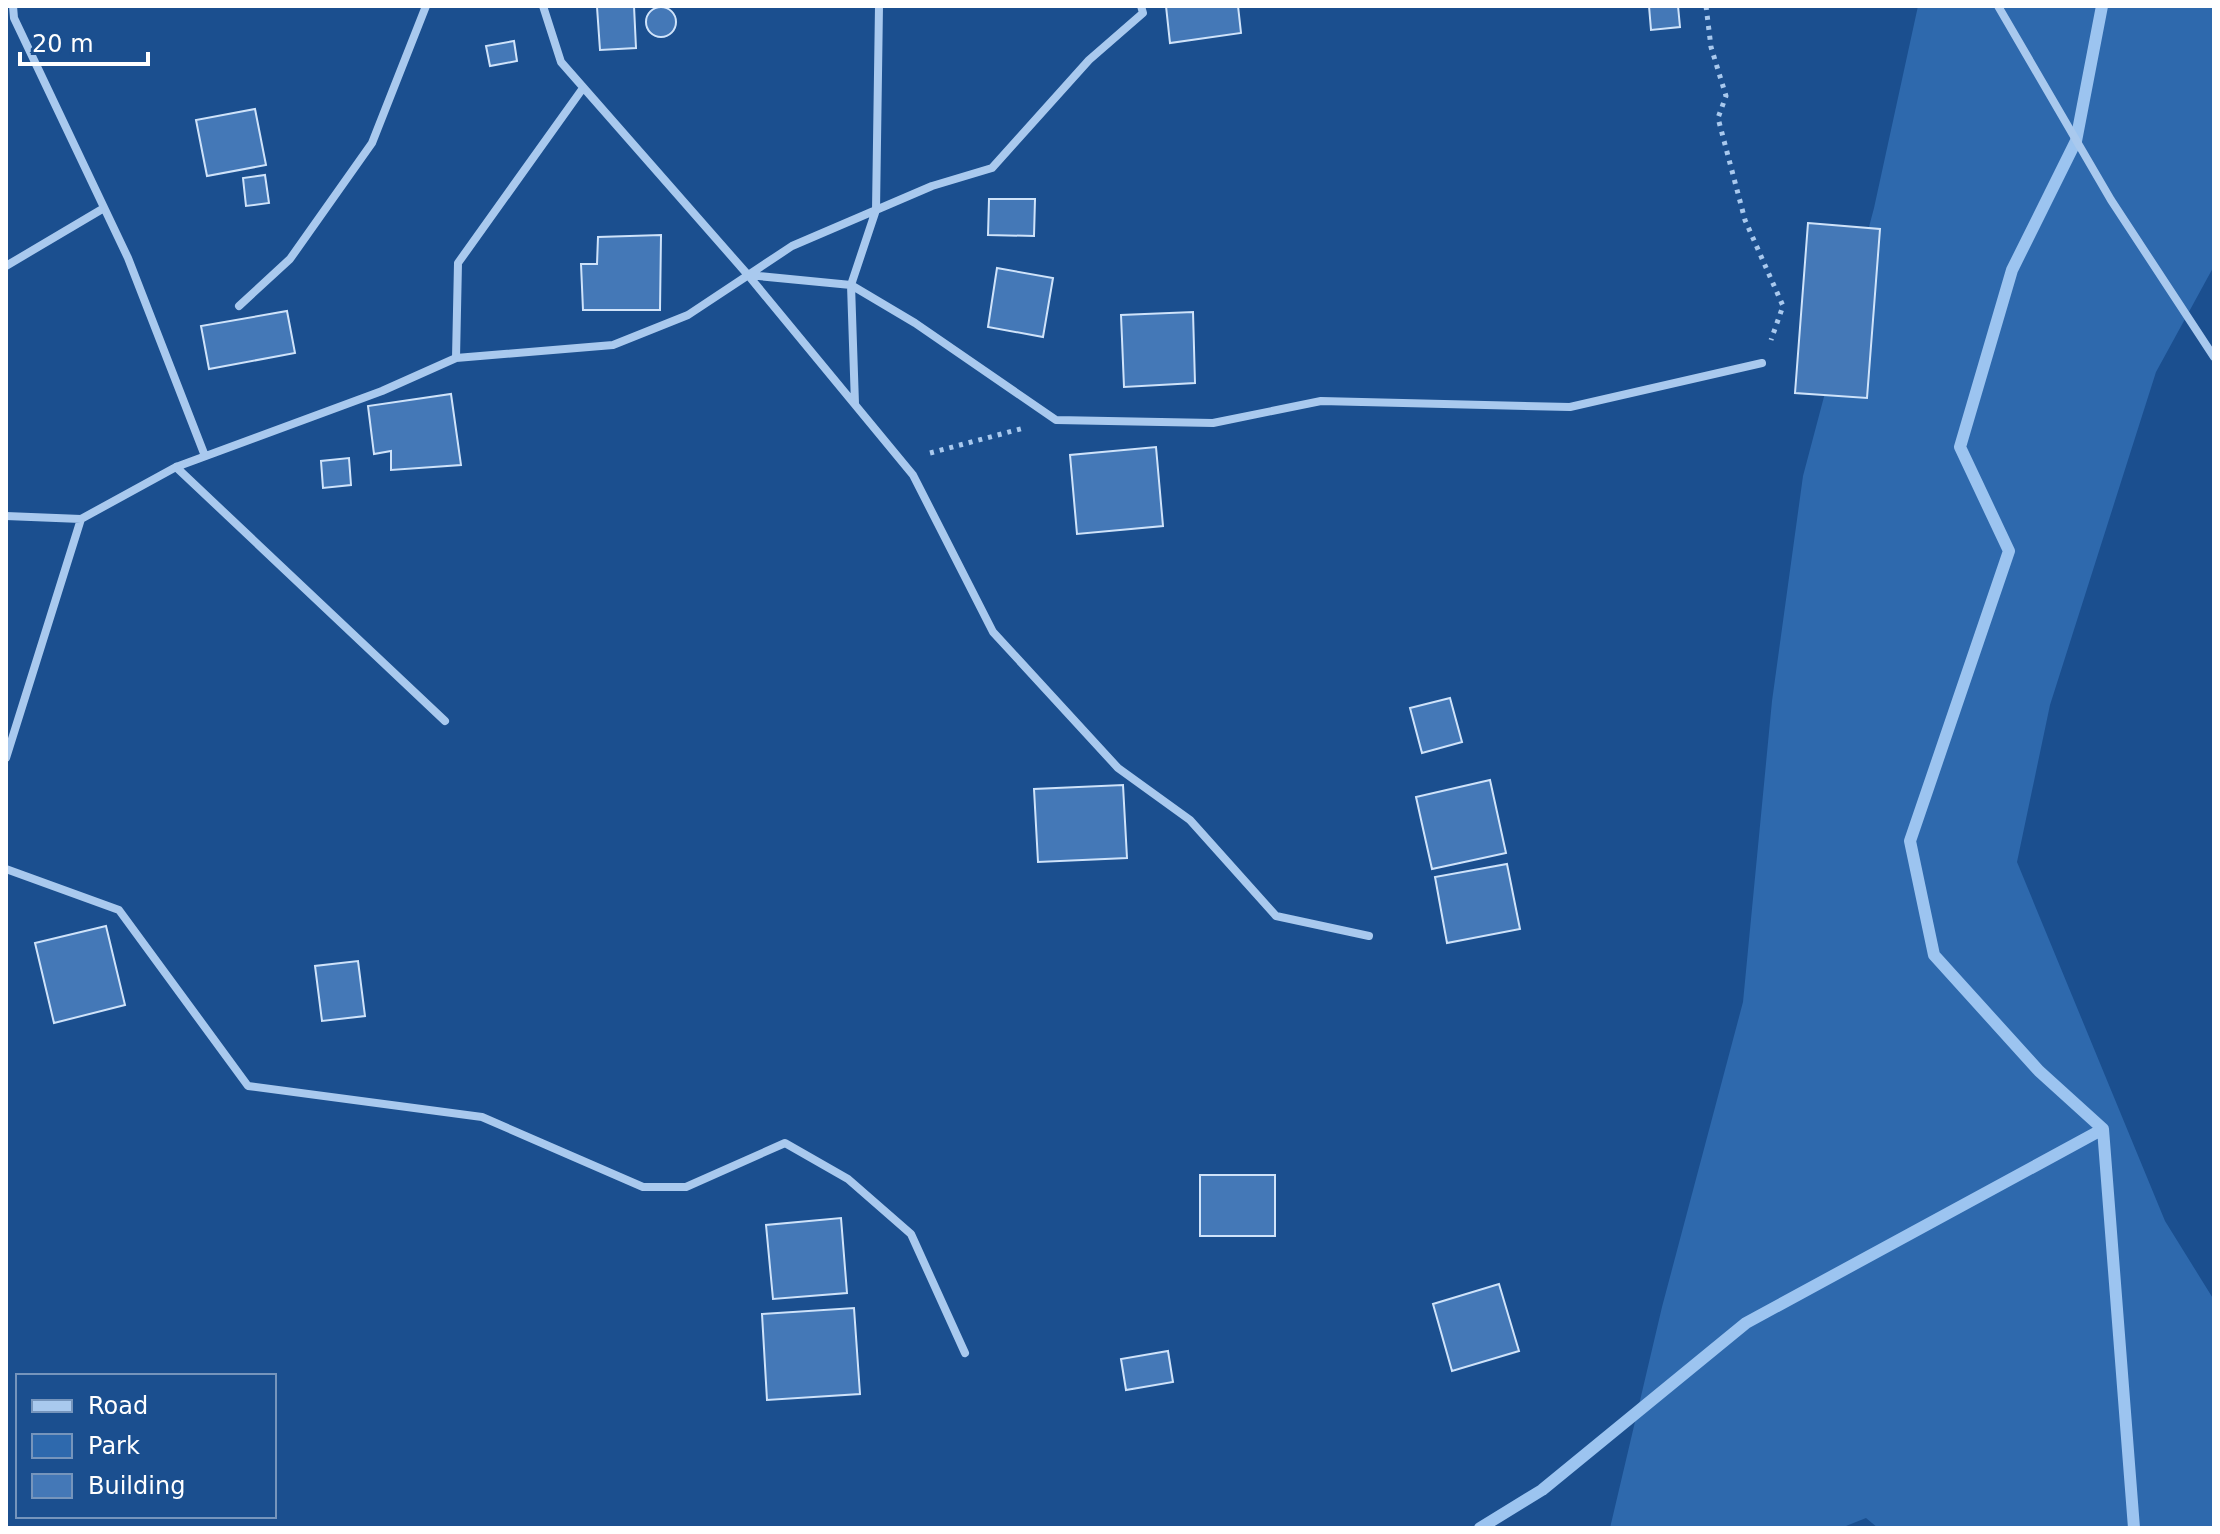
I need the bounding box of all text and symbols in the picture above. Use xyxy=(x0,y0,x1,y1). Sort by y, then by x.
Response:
scale bar xyxy=(20,16,148,66)
text: 20 m xyxy=(32,30,94,58)
legend xyxy=(16,1374,276,1518)
text: Road xyxy=(88,1392,148,1420)
text: Park xyxy=(88,1432,140,1460)
text: Building xyxy=(88,1472,185,1500)

